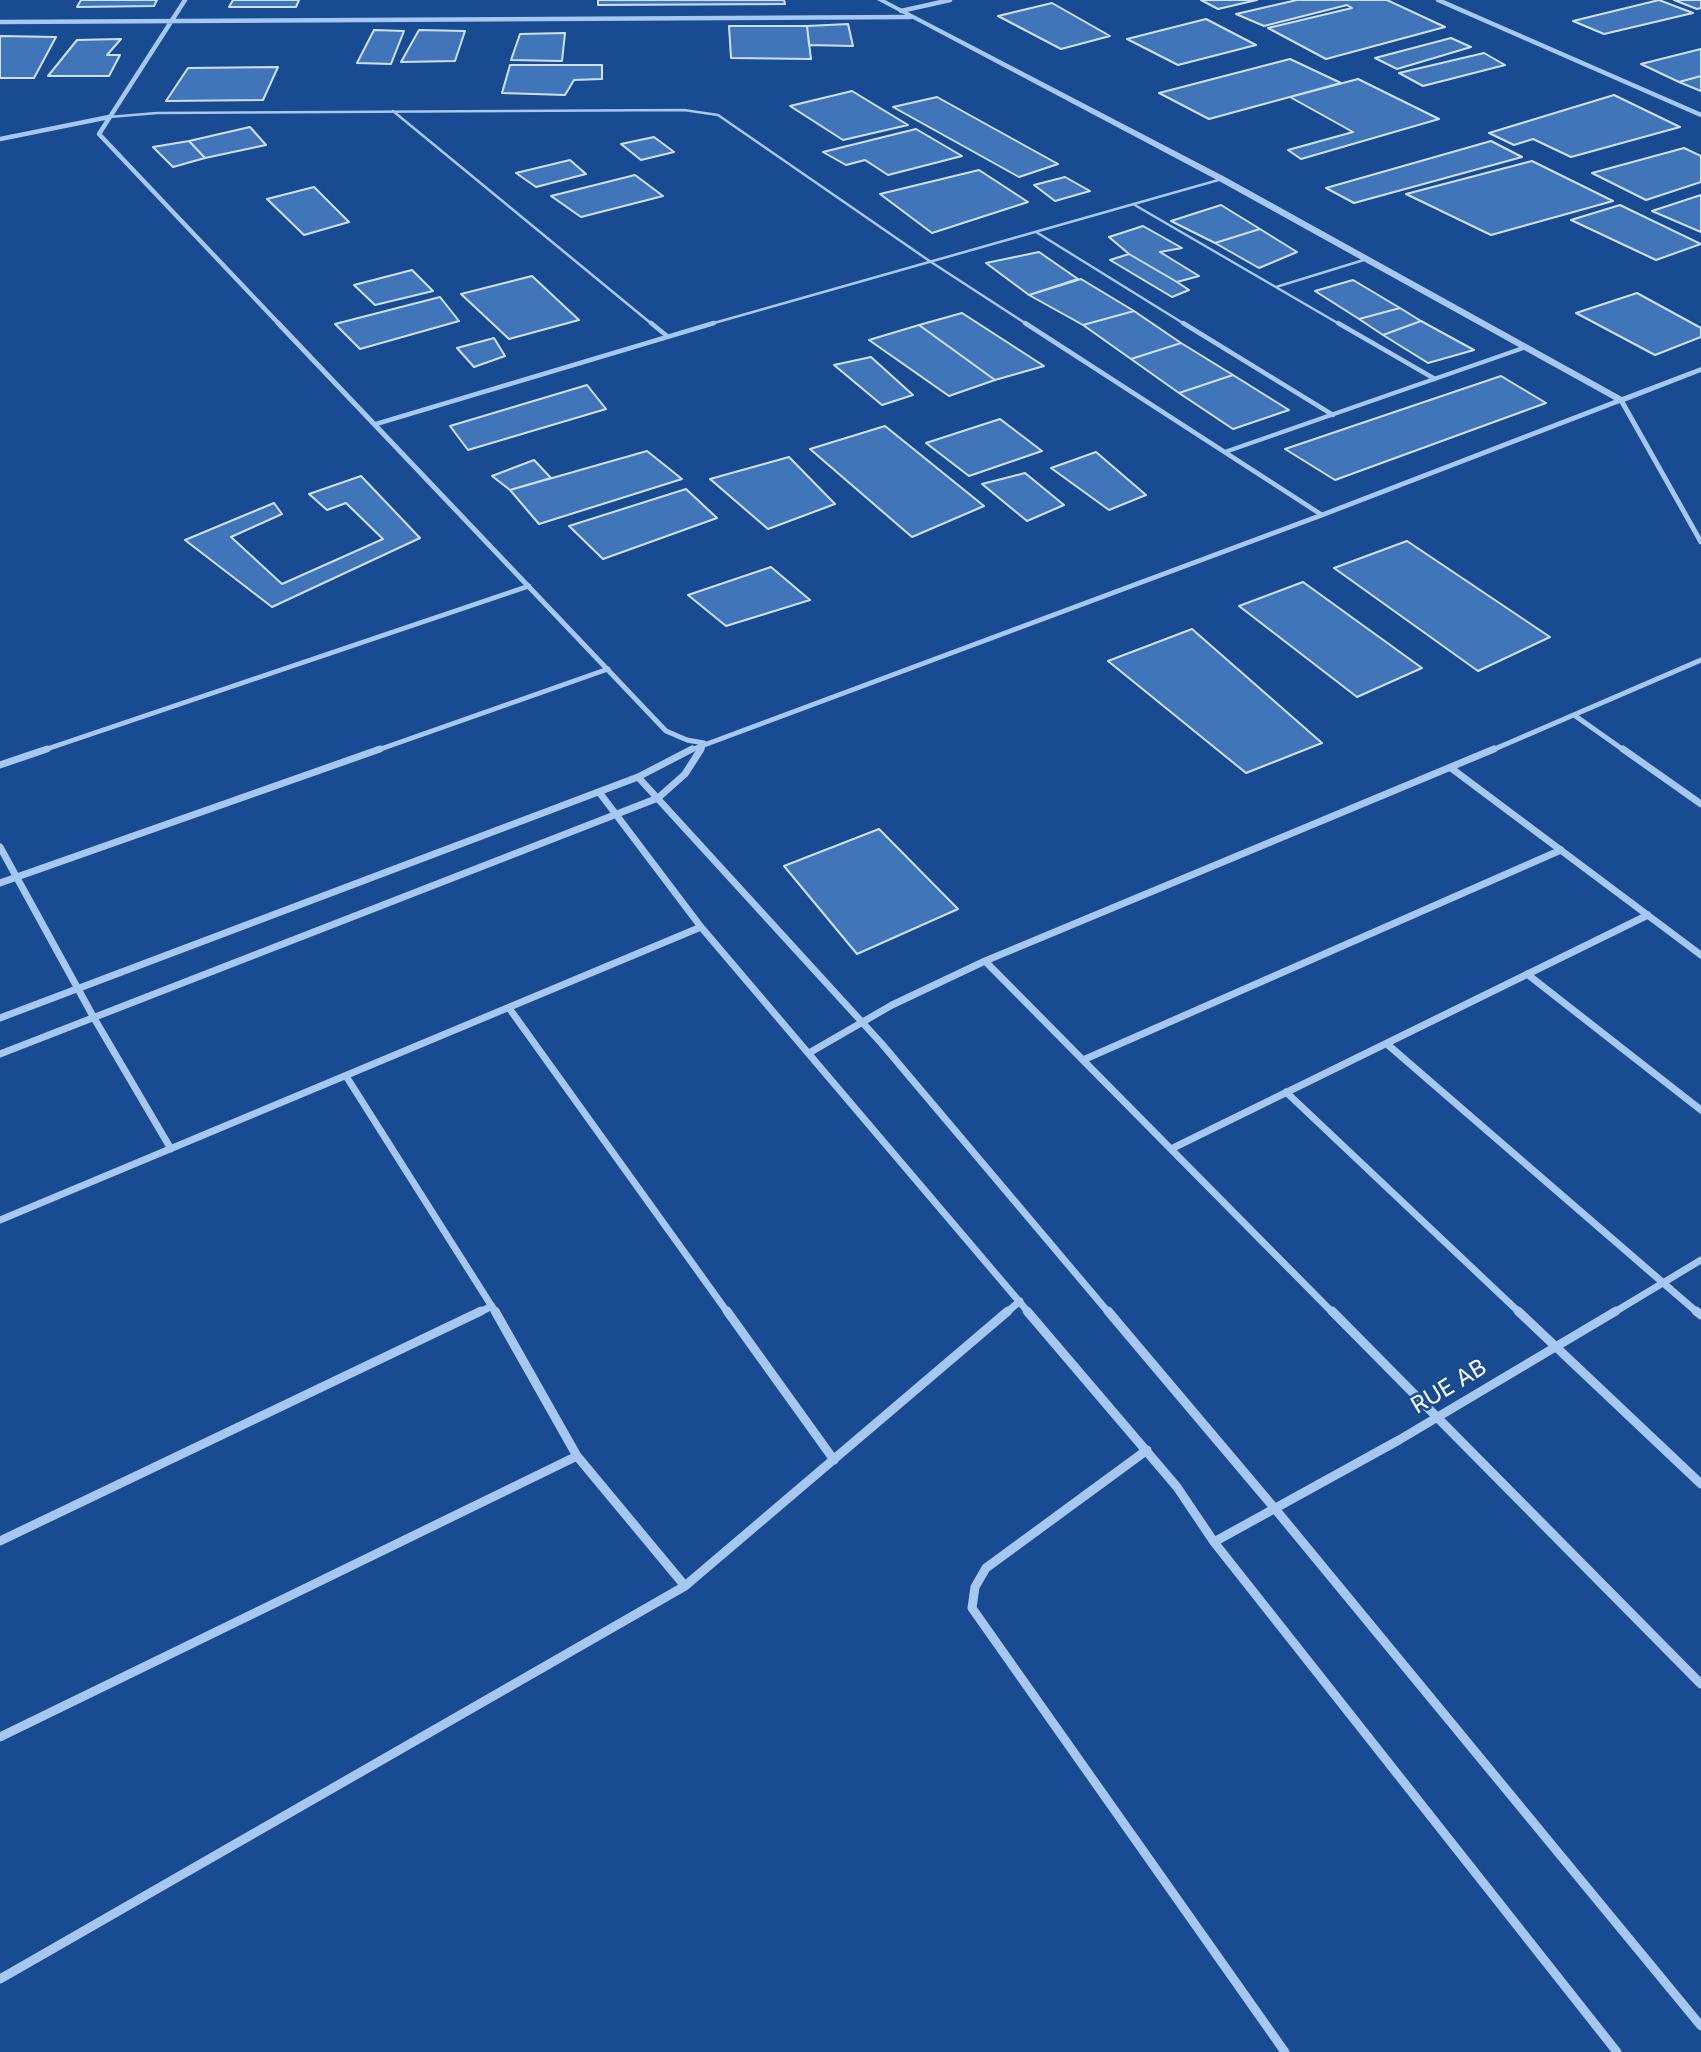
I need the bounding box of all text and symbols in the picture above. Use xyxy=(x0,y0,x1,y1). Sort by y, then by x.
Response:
street label: RUE AB xyxy=(1406,1354,1492,1420)

